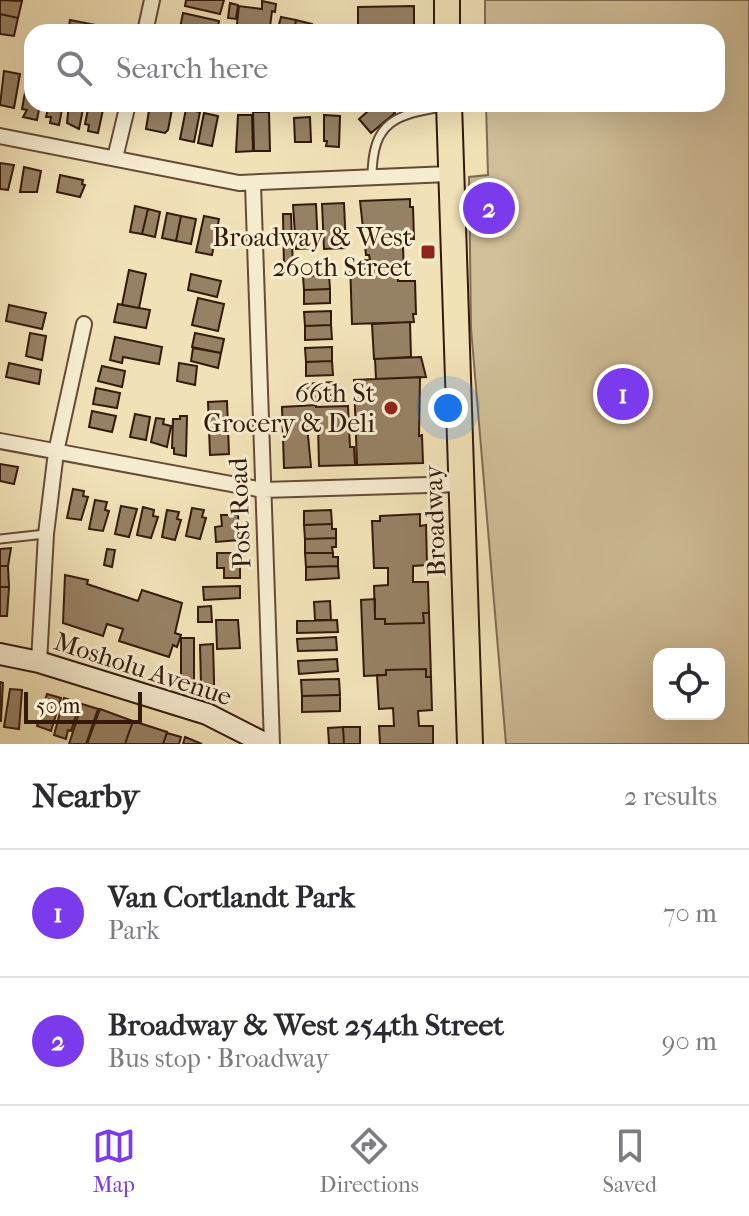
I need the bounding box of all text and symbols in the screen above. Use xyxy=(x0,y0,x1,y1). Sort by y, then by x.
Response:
search box xyxy=(24,24,725,112)
icon: search xyxy=(52,46,96,90)
text: Search here xyxy=(116,51,268,86)
pin: 2 xyxy=(463,178,515,238)
place label: Broadway & West 260th Street xyxy=(212,222,413,283)
marker: Broadway & West 260th Street xyxy=(419,243,437,261)
pin: 1 xyxy=(597,364,649,424)
place label: 66th St Grocery & Deli xyxy=(203,378,376,439)
your location xyxy=(428,388,468,428)
marker: 66th St Grocery & Deli xyxy=(382,399,400,417)
street label: Post Road xyxy=(223,456,257,569)
street label: Broadway xyxy=(418,464,452,577)
street label: Mosholu Avenue xyxy=(50,626,236,712)
map controls xyxy=(653,648,725,720)
button: locate xyxy=(653,648,725,720)
scale bar xyxy=(24,688,142,724)
text: 50 m xyxy=(36,693,81,719)
text: Nearby xyxy=(32,776,139,816)
text: 2 results xyxy=(624,781,717,812)
text: Van Cortlandt Park xyxy=(108,880,355,915)
text: 1 xyxy=(53,898,63,929)
text: 70 m xyxy=(663,898,717,929)
text: Park xyxy=(108,915,160,946)
text: Broadway & West 254th Street xyxy=(108,1008,504,1043)
text: 2 xyxy=(51,1026,65,1057)
text: 90 m xyxy=(662,1026,717,1057)
text: Bus stop · Broadway xyxy=(108,1043,329,1074)
tab: Map xyxy=(92,1124,136,1198)
tab: Directions xyxy=(320,1124,419,1198)
tab: Saved xyxy=(603,1124,657,1198)

